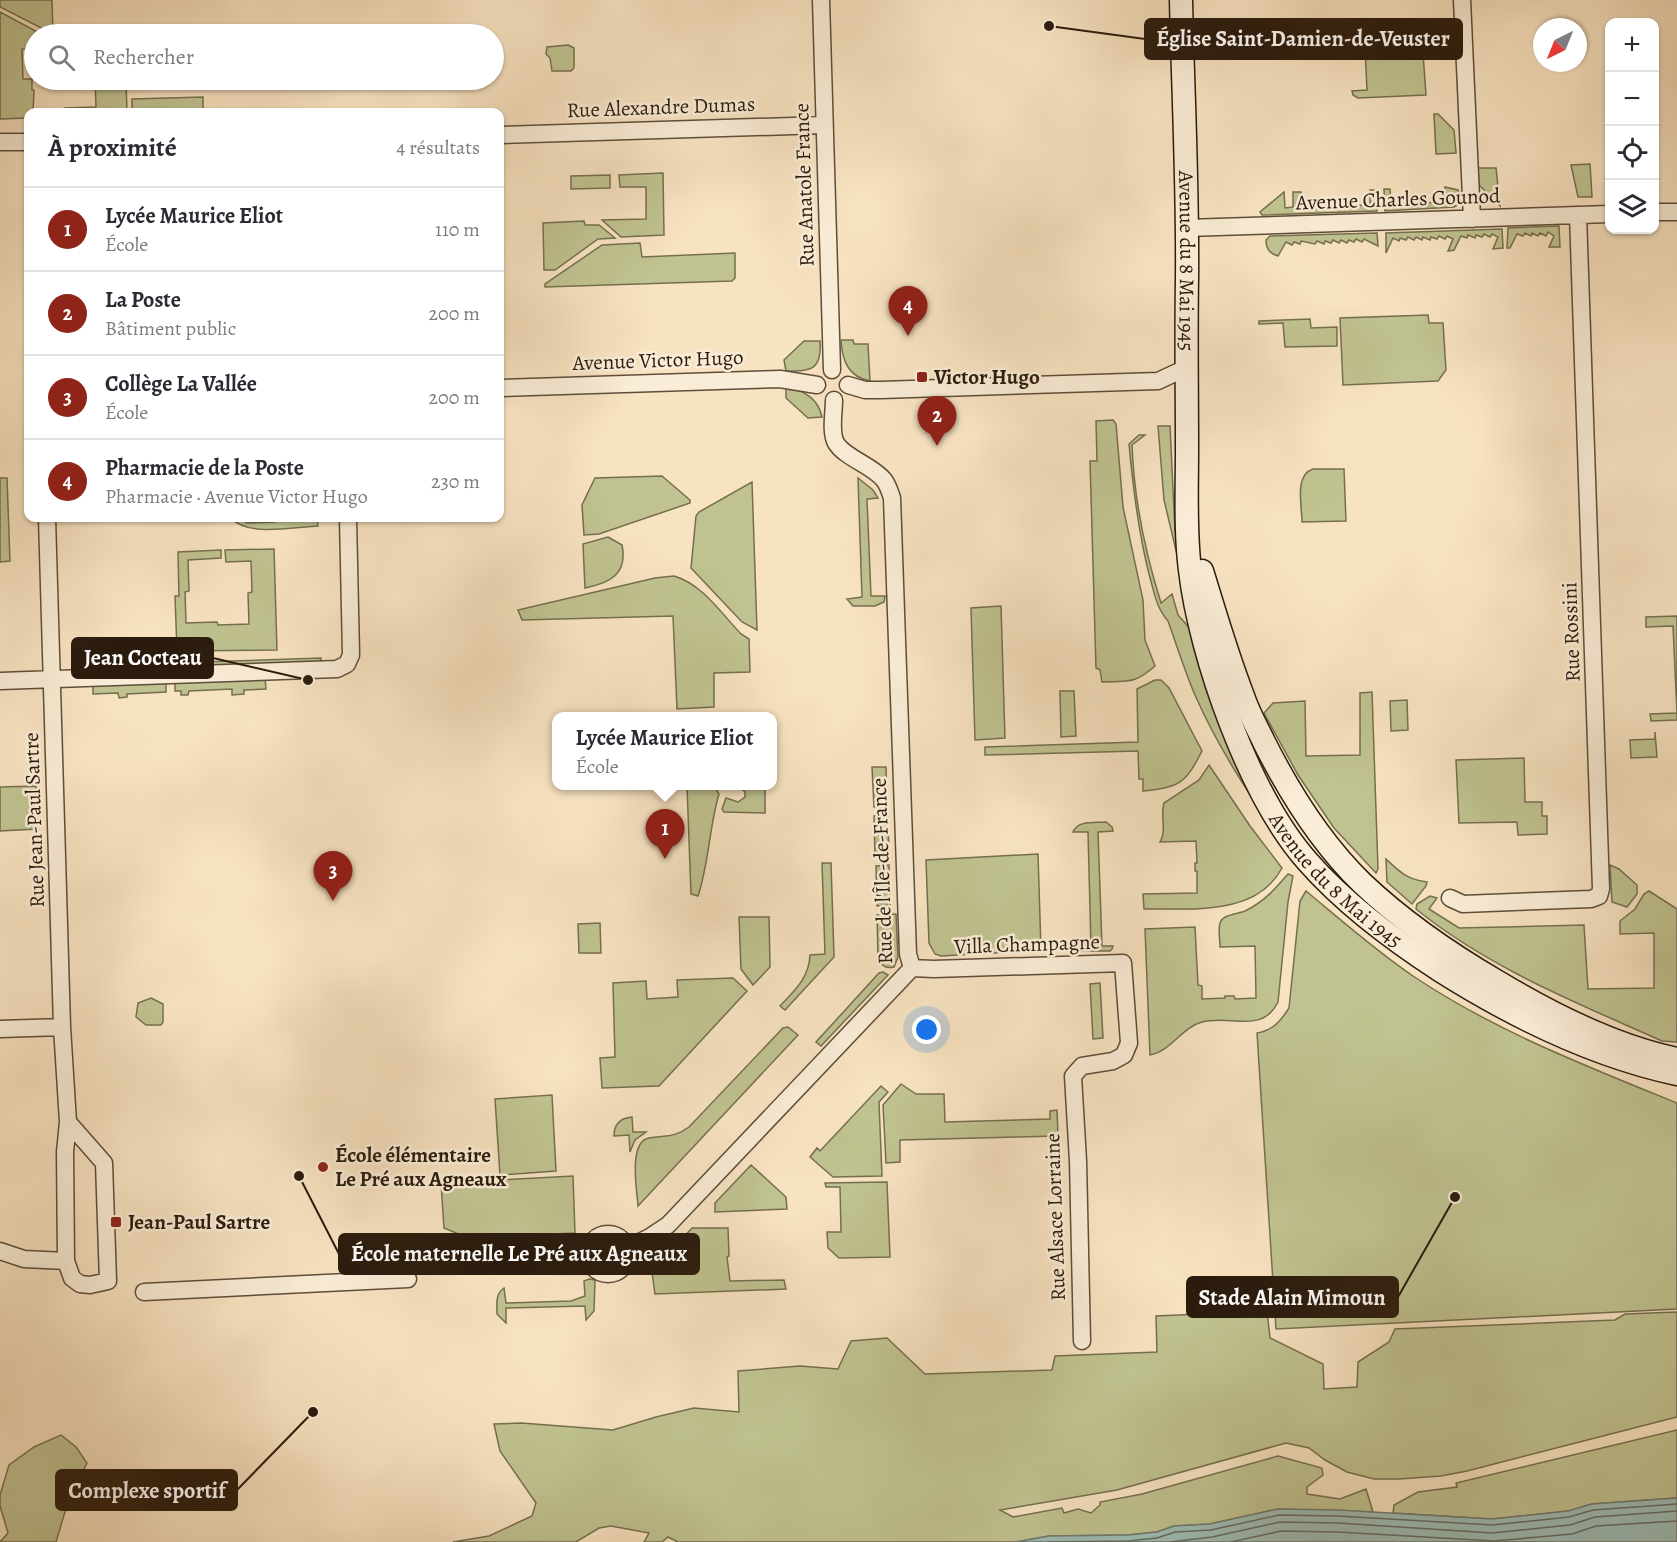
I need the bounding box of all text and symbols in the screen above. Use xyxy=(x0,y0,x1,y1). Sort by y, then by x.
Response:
north arrow xyxy=(1533,18,1587,72)
map controls xyxy=(1605,18,1659,234)
button: + xyxy=(1605,18,1659,72)
callout: Église Saint-Damien-de-Veuster xyxy=(1145,19,1462,59)
search box xyxy=(24,24,504,90)
text: Église Saint-Damien-de-Veuster xyxy=(1156,24,1450,54)
icon: search xyxy=(45,41,78,74)
text: Rechercher xyxy=(93,42,194,72)
button: − xyxy=(1605,72,1659,126)
street label: Rue Alexandre Dumas xyxy=(566,90,756,124)
street label: Rue Anatole France xyxy=(787,103,821,267)
button: locate xyxy=(1605,126,1659,180)
text: À proximité xyxy=(48,130,177,165)
text: 4 résultats xyxy=(396,134,480,161)
street label: Avenue du 8 Mai 1945 xyxy=(1172,169,1201,351)
button: layers xyxy=(1605,180,1659,234)
street label: Avenue Charles Gounod xyxy=(1294,181,1501,217)
text: Lycée Maurice Eliot xyxy=(105,201,283,231)
text: 1 xyxy=(64,216,71,243)
text: 110 m xyxy=(435,216,480,243)
text: École xyxy=(105,231,148,258)
text: La Poste xyxy=(105,285,181,315)
pin: 4 xyxy=(888,286,928,336)
text: 2 xyxy=(63,300,72,327)
text: 200 m xyxy=(429,300,480,327)
text: Bâtiment public xyxy=(105,315,236,342)
street label: Avenue Victor Hugo xyxy=(571,343,744,377)
place label: Victor Hugo xyxy=(933,363,1040,391)
text: Collège La Vallée xyxy=(105,369,257,399)
marker: Victor Hugo xyxy=(915,370,929,384)
text: 3 xyxy=(63,384,72,411)
text: 200 m xyxy=(429,384,480,411)
pin: 2 xyxy=(918,396,956,446)
text: École xyxy=(105,399,148,426)
text: Pharmacie de la Poste xyxy=(105,453,304,483)
text: 4 xyxy=(63,468,72,495)
text: 230 m xyxy=(431,468,480,495)
text: Pharmacie · Avenue Victor Hugo xyxy=(105,483,368,510)
street label: Rue Rossini xyxy=(1555,581,1587,682)
callout: Jean Cocteau xyxy=(72,638,213,678)
text: Jean Cocteau xyxy=(84,643,203,673)
popup xyxy=(552,712,777,790)
text: Lycée Maurice Eliot xyxy=(575,723,754,753)
street label: Rue Jean-Paul Sartre xyxy=(17,732,51,908)
text: École xyxy=(575,753,619,780)
street label: Rue de l'Île-de-France xyxy=(865,777,899,965)
street label: Avenue du 8 Mai 1945 xyxy=(1262,807,1408,954)
pin: 1 xyxy=(646,810,684,859)
pin: 3 xyxy=(314,852,352,901)
street label: Villa Champagne xyxy=(953,927,1100,961)
your location xyxy=(912,1015,941,1044)
street label: Rue Alsace Lorraine xyxy=(1038,1133,1072,1301)
place label: École élémentaire Le Pré aux Agneaux xyxy=(335,1141,507,1193)
marker: École élémentaire Le Pré aux Agneaux xyxy=(316,1160,330,1174)
place label: Jean-Paul Sartre xyxy=(128,1208,270,1236)
marker: Jean-Paul Sartre xyxy=(109,1215,123,1229)
callout: École maternelle Le Pré aux Agneaux xyxy=(339,1234,699,1274)
text: École maternelle Le Pré aux Agneaux xyxy=(351,1239,687,1269)
callout: Stade Alain Mimoun xyxy=(1187,1277,1398,1317)
text: Stade Alain Mimoun xyxy=(1198,1283,1386,1313)
callout: Complexe sportif xyxy=(56,1470,237,1510)
text: Complexe sportif xyxy=(68,1476,229,1506)

